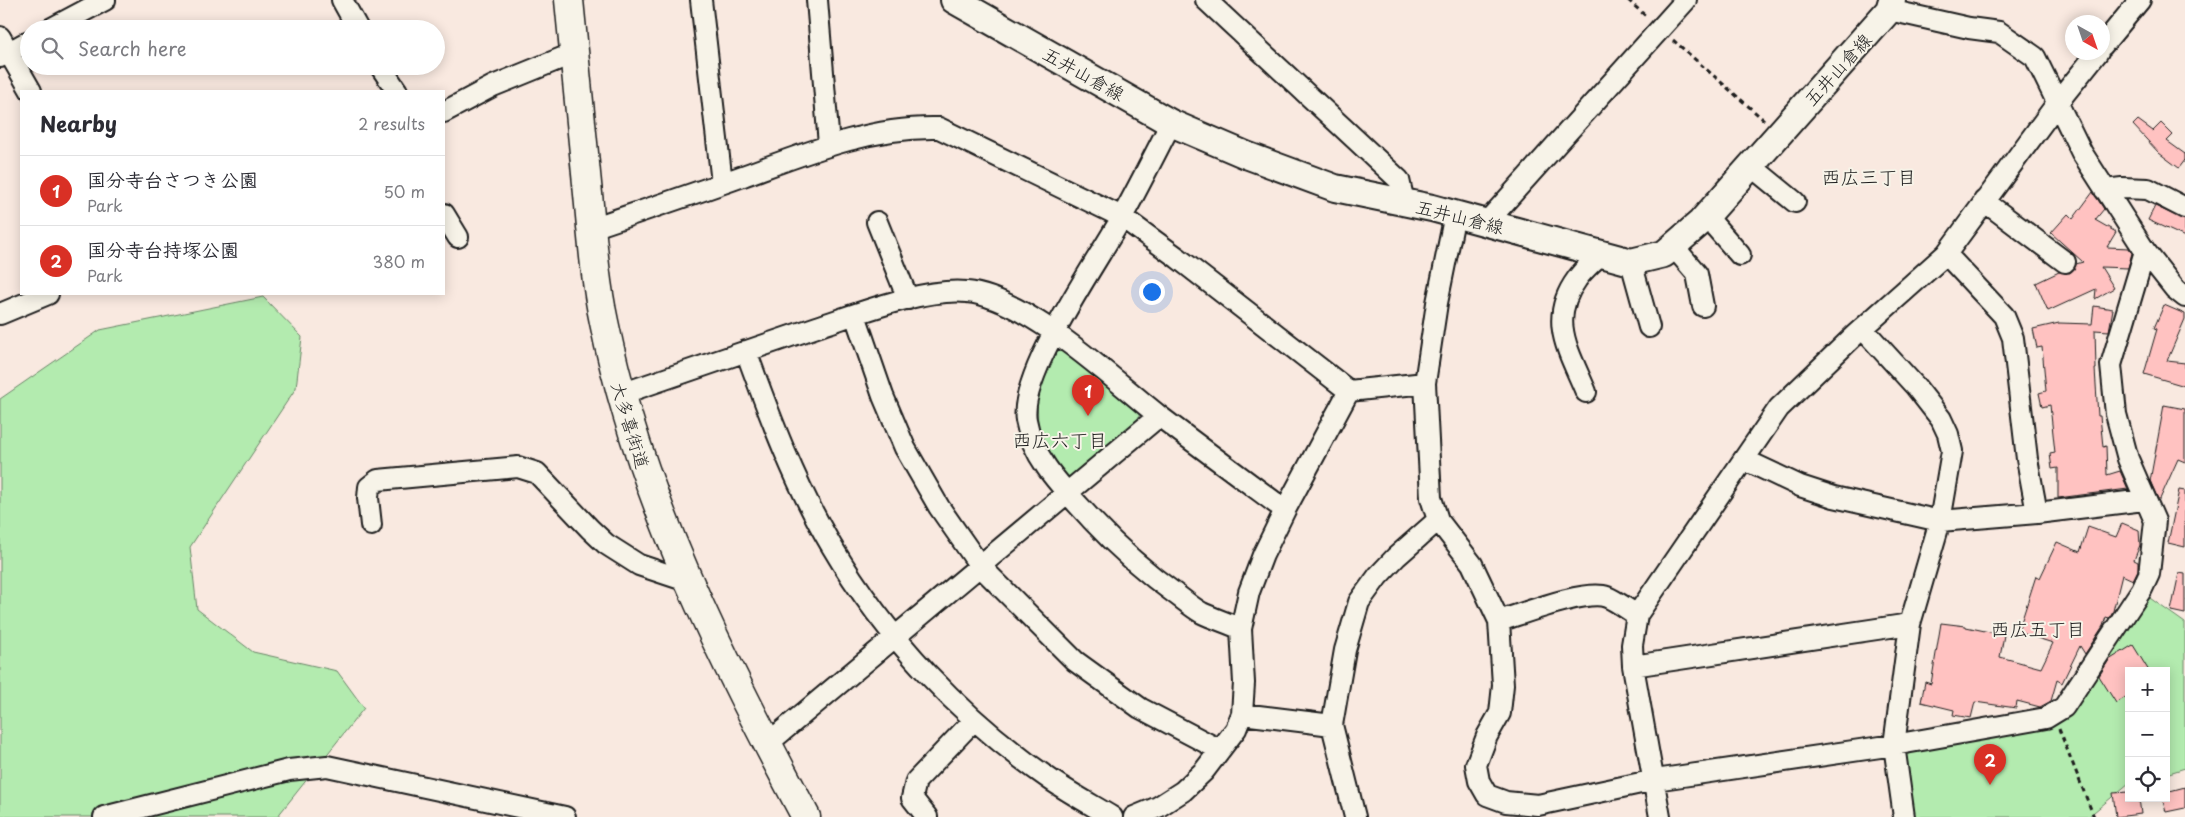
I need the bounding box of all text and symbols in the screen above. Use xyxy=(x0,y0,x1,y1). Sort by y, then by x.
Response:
north arrow xyxy=(2065,15,2110,60)
search box xyxy=(20,20,445,75)
street label: 五井山倉線 xyxy=(1797,27,1877,111)
icon: search xyxy=(38,34,66,62)
text: Search here xyxy=(78,34,187,62)
street label: 五井山倉線 xyxy=(1038,39,1130,107)
text: Nearby xyxy=(40,107,117,139)
text: 2 results xyxy=(358,111,425,135)
district label: 西広三丁目 xyxy=(1821,162,1917,190)
text: 国分寺台さつき公園 xyxy=(87,165,258,193)
text: 1 xyxy=(52,179,60,203)
text: 50 m xyxy=(384,179,425,203)
street label: 五井山倉線 xyxy=(1413,192,1507,240)
text: Park xyxy=(87,193,123,217)
text: 国分寺台持塚公園 xyxy=(87,235,239,263)
text: 2 xyxy=(50,249,62,273)
text: 380 m xyxy=(373,249,425,273)
text: Park xyxy=(87,263,123,287)
your location xyxy=(1139,279,1165,305)
pin: 1 xyxy=(1072,375,1104,416)
street label: 大多喜街道 xyxy=(605,378,657,472)
district label: 西広六丁目 xyxy=(1012,425,1108,453)
district label: 西広五丁目 xyxy=(1990,614,2086,642)
map controls xyxy=(2125,667,2170,802)
button: + xyxy=(2125,667,2170,712)
button: − xyxy=(2125,712,2170,757)
pin: 2 xyxy=(1974,744,2006,785)
button: locate xyxy=(2125,757,2170,802)

